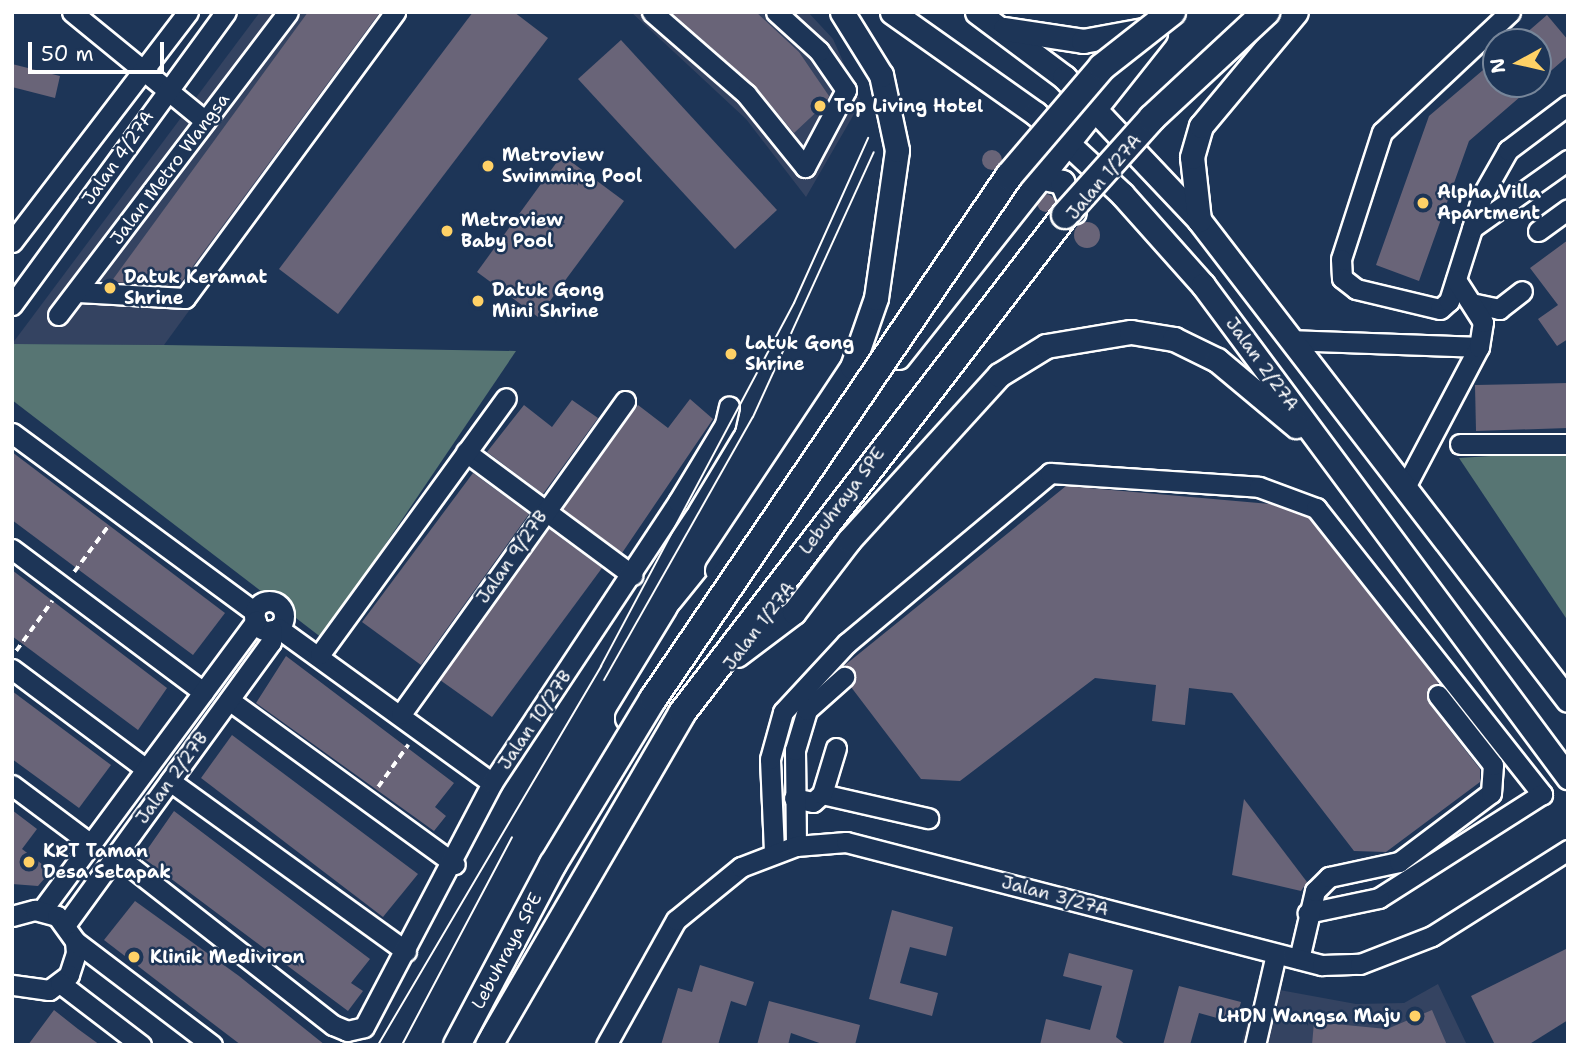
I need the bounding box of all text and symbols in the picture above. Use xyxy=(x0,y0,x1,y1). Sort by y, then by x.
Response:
scale bar xyxy=(32,28,168,72)
north arrow xyxy=(1482,28,1552,98)
text: 50 m xyxy=(41,40,94,68)
text: N xyxy=(1484,57,1511,75)
street label: Jalan Metro Wangsa xyxy=(106,89,234,249)
place label: Top Living Hotel xyxy=(834,95,983,117)
marker: Top Living Hotel xyxy=(812,98,828,114)
street label: Jalan 4/27A xyxy=(78,107,158,209)
street label: Jalan 1/27A xyxy=(1062,130,1146,224)
place label: Metroview Swimming Pool xyxy=(502,145,642,188)
marker: Metroview Swimming Pool xyxy=(480,158,496,174)
place label: Alpha Villa Apartment xyxy=(1437,182,1541,224)
marker: Alpha Villa Apartment xyxy=(1415,195,1431,211)
place label: Metroview Baby Pool xyxy=(461,210,563,252)
marker: Metroview Baby Pool xyxy=(439,223,455,239)
place label: Datuk Keramat Shrine xyxy=(124,267,267,310)
marker: Datuk Keramat Shrine xyxy=(102,280,118,296)
place label: Datuk Gong Mini Shrine xyxy=(492,280,604,322)
marker: Datuk Gong Mini Shrine xyxy=(470,293,486,309)
street label: Jalan 2/27A xyxy=(1221,313,1303,415)
place label: Latuk Gong Shrine xyxy=(745,333,854,376)
marker: Latuk Gong Shrine xyxy=(723,346,739,362)
street label: Lebuhraya SPE xyxy=(795,443,889,559)
street label: Jalan 9/27B xyxy=(472,506,552,608)
street label: Jalan 1/27A xyxy=(719,578,799,674)
street label: Jalan 10/27B xyxy=(494,666,576,774)
street label: Jalan 2/27B xyxy=(131,728,213,828)
place label: KRT Taman Desa Setapak xyxy=(43,841,171,884)
marker: KRT Taman Desa Setapak xyxy=(21,854,37,870)
street label: Jalan 3/27A xyxy=(999,871,1111,921)
street label: Lebuhraya SPE xyxy=(467,889,547,1013)
place label: Klinik Mediviron xyxy=(150,946,305,968)
marker: Klinik Mediviron xyxy=(124,947,144,967)
place label: LHDN Wangsa Maju xyxy=(1217,1005,1401,1027)
marker: LHDN Wangsa Maju xyxy=(1407,1008,1423,1024)

